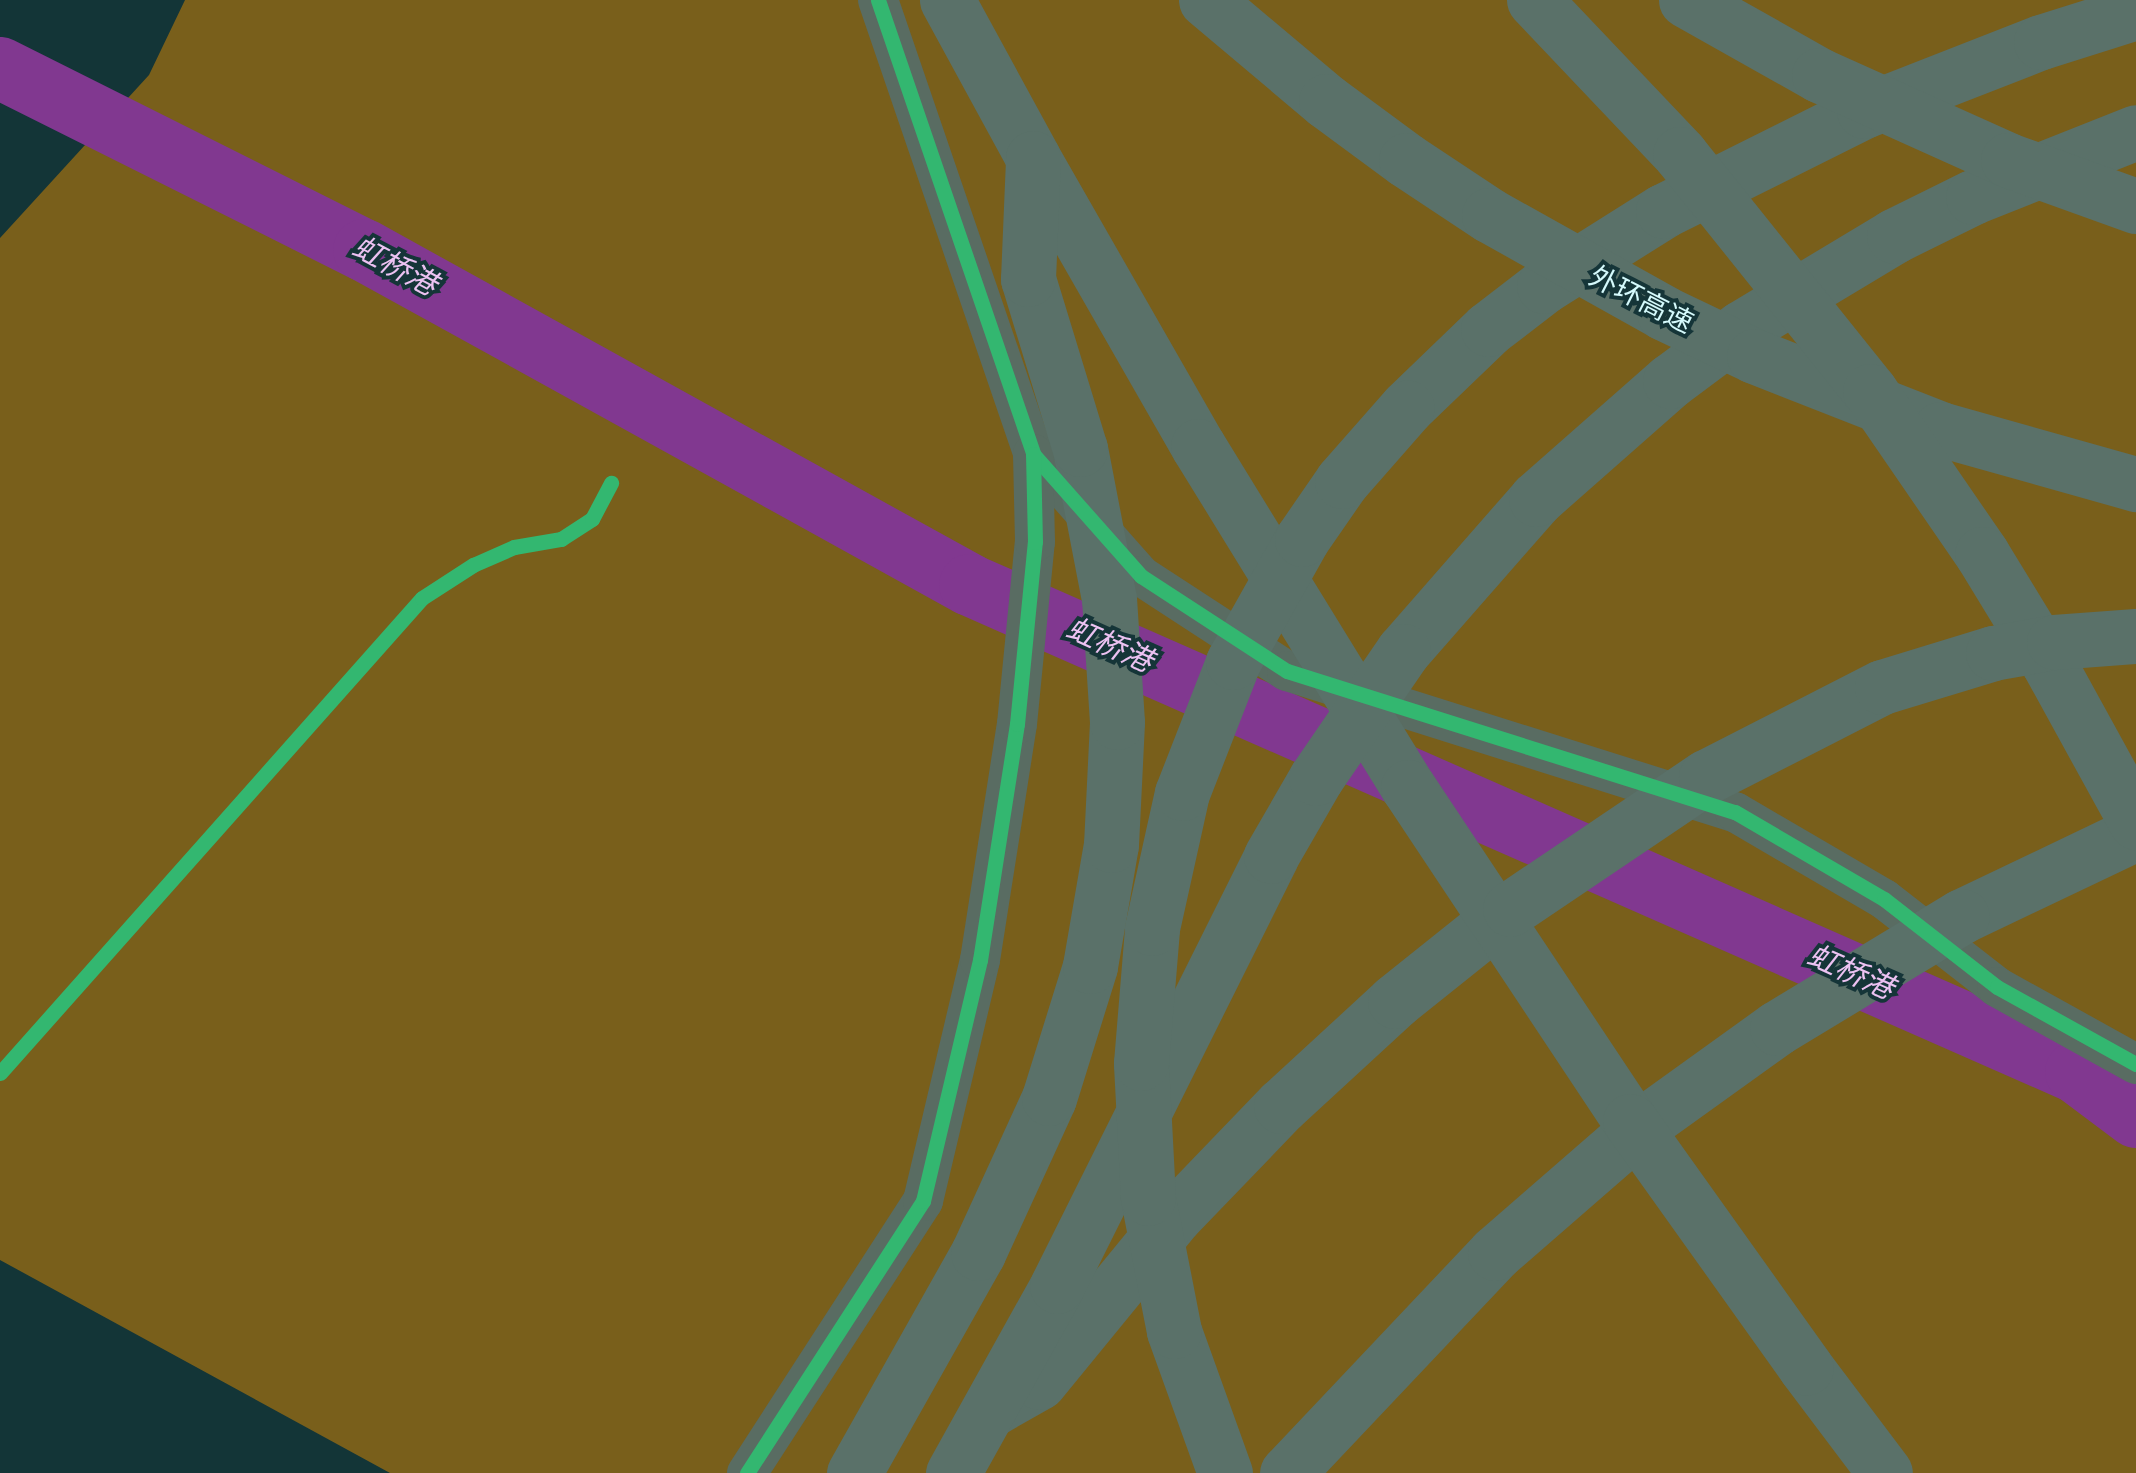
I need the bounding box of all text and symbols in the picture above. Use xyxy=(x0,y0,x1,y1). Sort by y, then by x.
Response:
water label: 虹桥港 xyxy=(346,230,442,304)
street label: 外环高速 xyxy=(1583,260,1699,340)
water label: 虹桥港 xyxy=(1061,611,1157,681)
water label: 虹桥港 xyxy=(1802,938,1898,1008)

